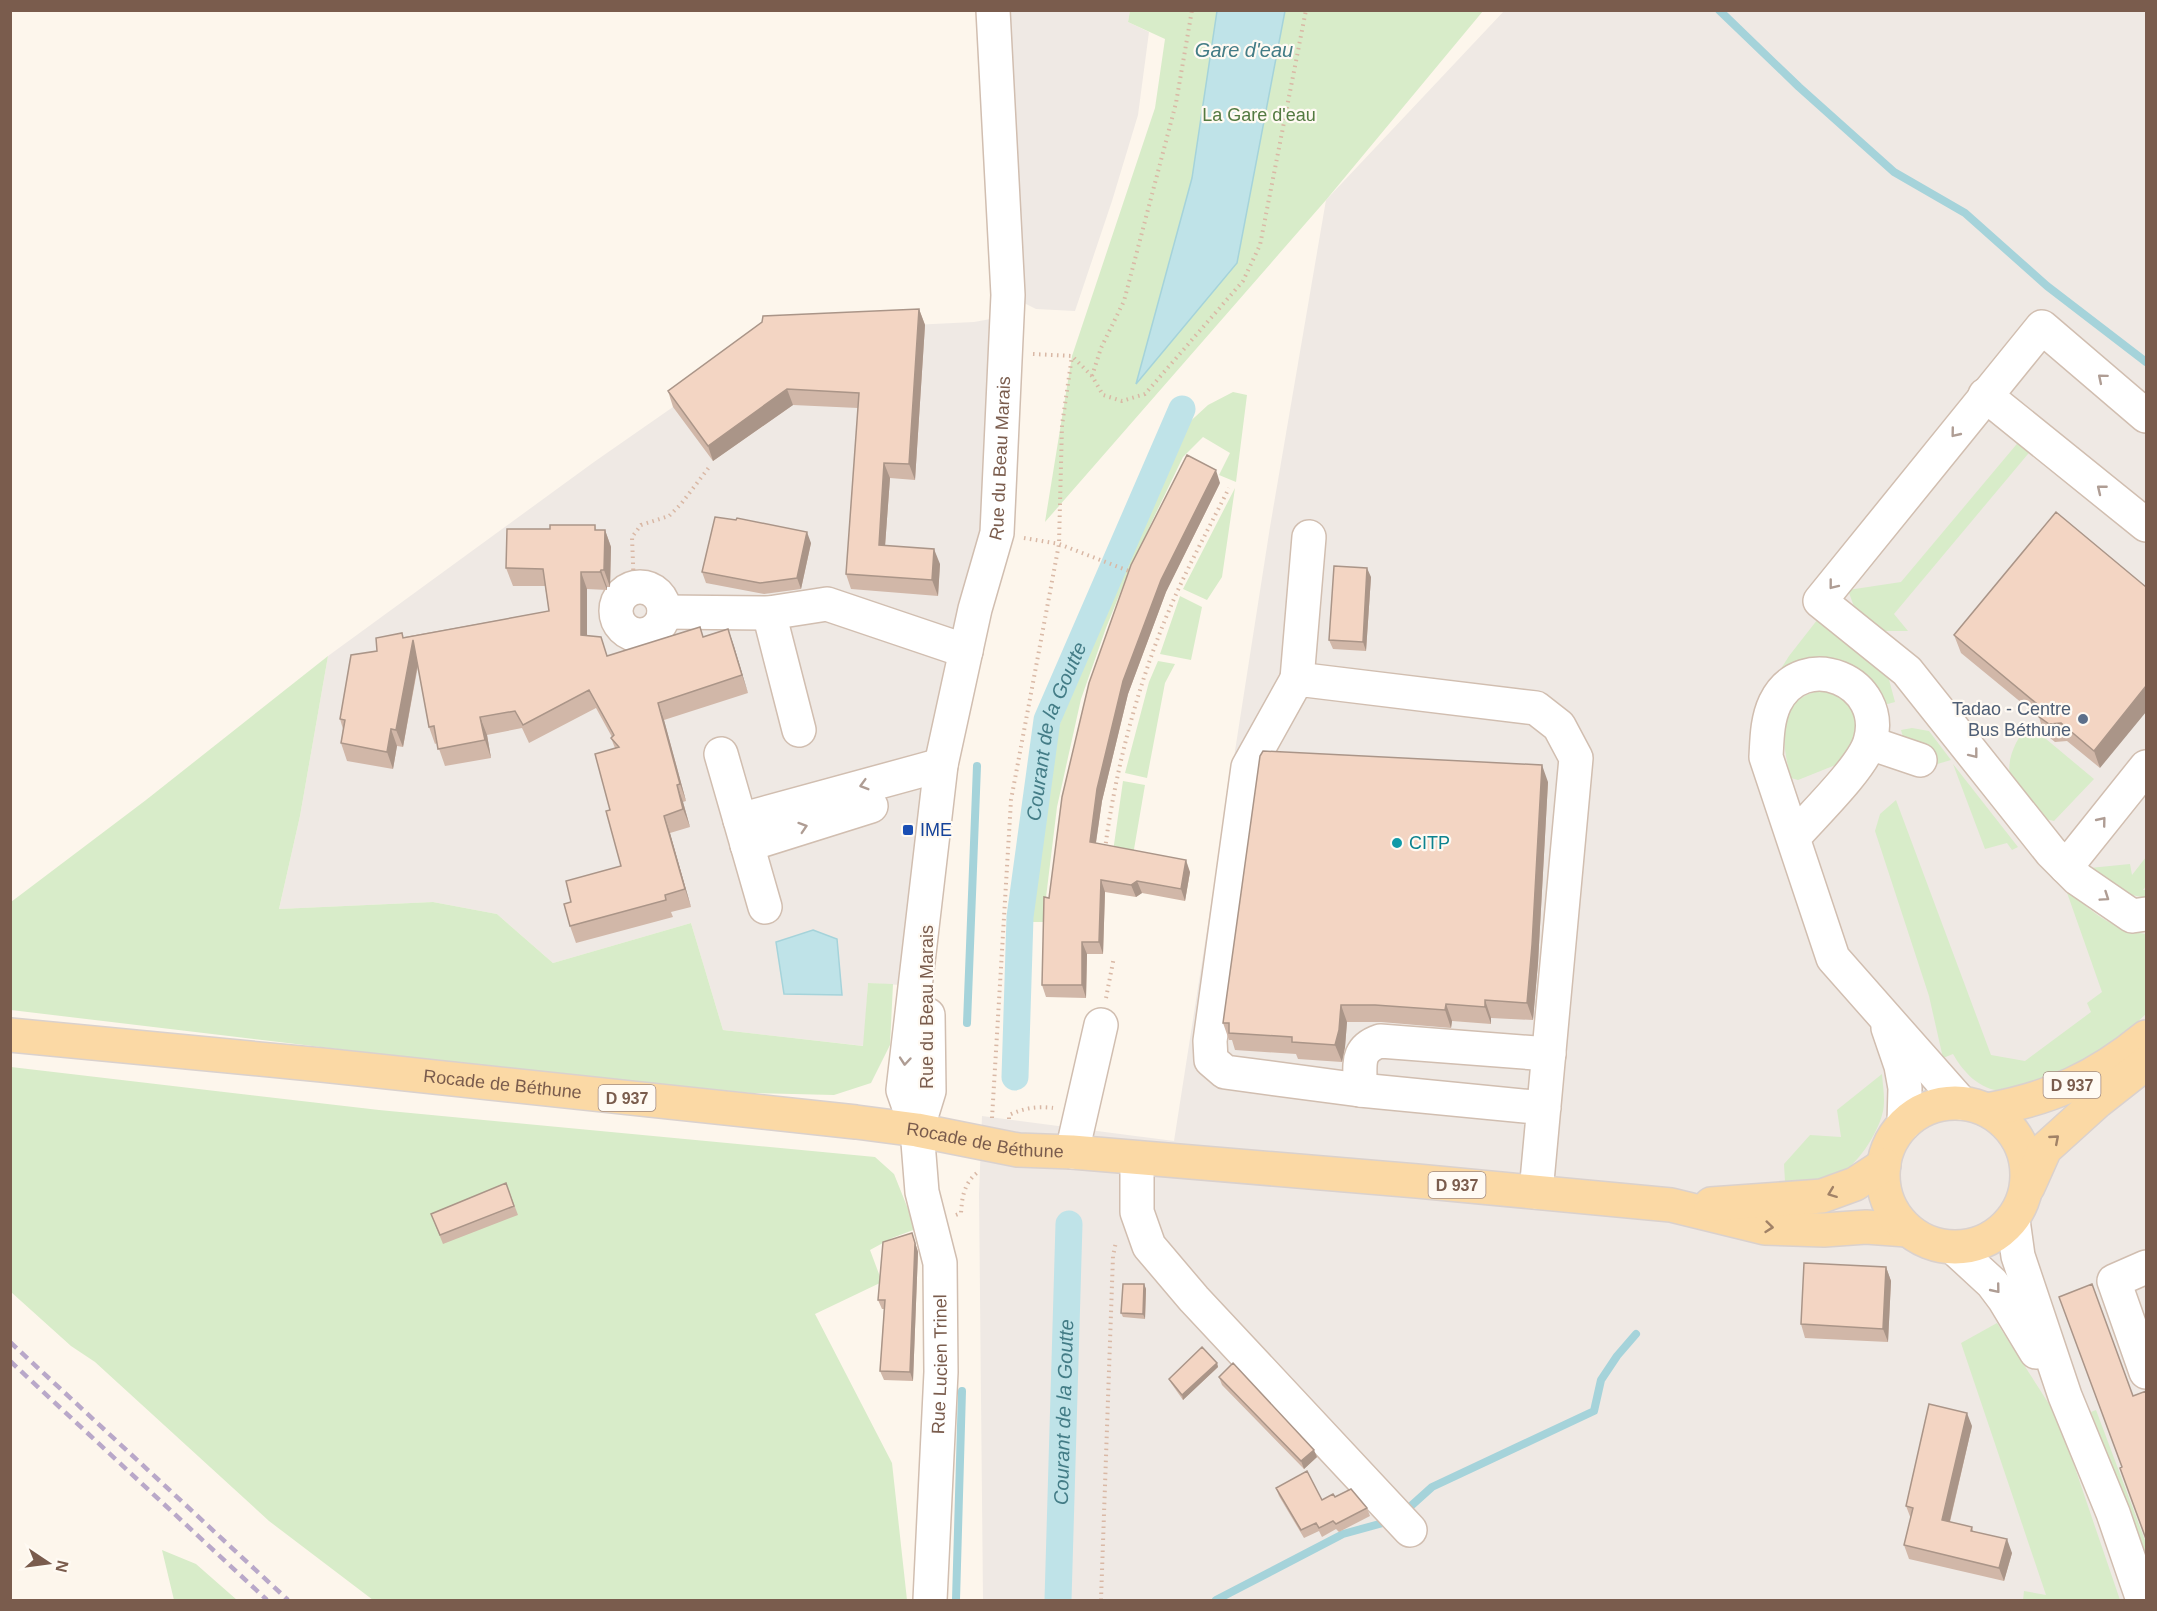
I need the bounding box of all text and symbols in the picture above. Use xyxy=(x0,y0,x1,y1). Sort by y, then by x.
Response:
water label: Gare d'eau xyxy=(1195,39,1293,61)
park label: La Gare d'eau xyxy=(1202,105,1316,125)
one-way arrow xyxy=(2098,374,2109,385)
street label: Rue du Beau Marais xyxy=(985,376,1014,543)
one-way arrow xyxy=(1951,426,1962,437)
one-way arrow xyxy=(2097,485,2108,496)
one-way arrow xyxy=(1829,579,1840,590)
water label: Courant de la Goutte xyxy=(1022,639,1091,822)
place label: Tadao - Centre Bus Béthune xyxy=(1952,699,2071,740)
marker: Tadao - Centre Bus Béthune xyxy=(2076,712,2090,726)
one-way arrow xyxy=(1966,747,1977,758)
one-way arrow xyxy=(859,778,870,790)
one-way arrow xyxy=(2095,817,2106,828)
place label: IME xyxy=(920,820,952,840)
one-way arrow xyxy=(797,822,808,835)
marker: IME xyxy=(901,823,915,837)
place label: CITP xyxy=(1409,833,1450,853)
marker: CITP xyxy=(1390,836,1404,850)
one-way arrow xyxy=(2098,890,2109,901)
street label: Rue du Beau Marais xyxy=(917,925,937,1089)
one-way arrow xyxy=(899,1057,912,1066)
street label: Rocade de Béthune xyxy=(422,1066,583,1103)
road number: D 937 xyxy=(2044,1072,2100,1098)
road number: D 937 xyxy=(598,1085,656,1111)
street label: Rocade de Béthune xyxy=(905,1119,1064,1162)
one-way arrow xyxy=(2048,1135,2059,1146)
road number: D 937 xyxy=(1428,1172,1486,1198)
one-way arrow xyxy=(1828,1185,1838,1198)
one-way arrow xyxy=(1764,1220,1773,1233)
one-way arrow xyxy=(1989,1283,2000,1294)
street label: Rue Lucien Trinel xyxy=(928,1294,951,1435)
water label: Courant de la Goutte xyxy=(1050,1319,1077,1505)
north arrow xyxy=(18,1533,78,1593)
text: N xyxy=(53,1559,72,1574)

